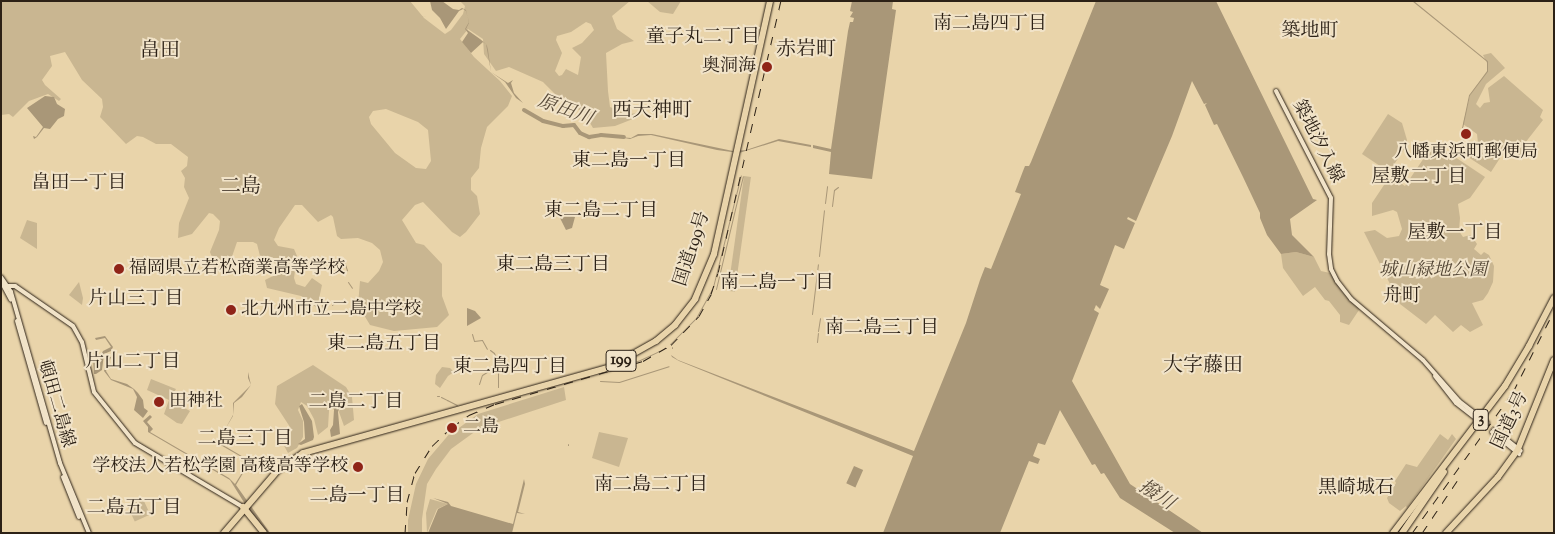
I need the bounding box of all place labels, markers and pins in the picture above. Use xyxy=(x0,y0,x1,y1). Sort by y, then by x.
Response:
place label: 奥洞海 xyxy=(702,56,756,78)
marker: 奥洞海 xyxy=(760,60,774,74)
marker: 八幡東浜町郵便局 xyxy=(1460,128,1472,140)
place label: 八幡東浜町郵便局 xyxy=(1394,142,1538,164)
place label: 福岡県立若松商業高等学校 xyxy=(129,258,345,280)
marker: 福岡県立若松商業高等学校 xyxy=(113,263,125,275)
place label: 北九州市立二島中学校 xyxy=(241,299,421,321)
marker: 北九州市立二島中学校 xyxy=(225,304,237,316)
place label: 田神社 xyxy=(169,391,223,413)
marker: 田神社 xyxy=(153,396,165,408)
place label: 二島 xyxy=(463,417,499,439)
marker: 二島 xyxy=(445,421,459,435)
place label: 学校法人若松学園 高稜高等学校 xyxy=(92,456,348,478)
marker: 学校法人若松学園 高稜高等学校 xyxy=(352,461,364,473)

